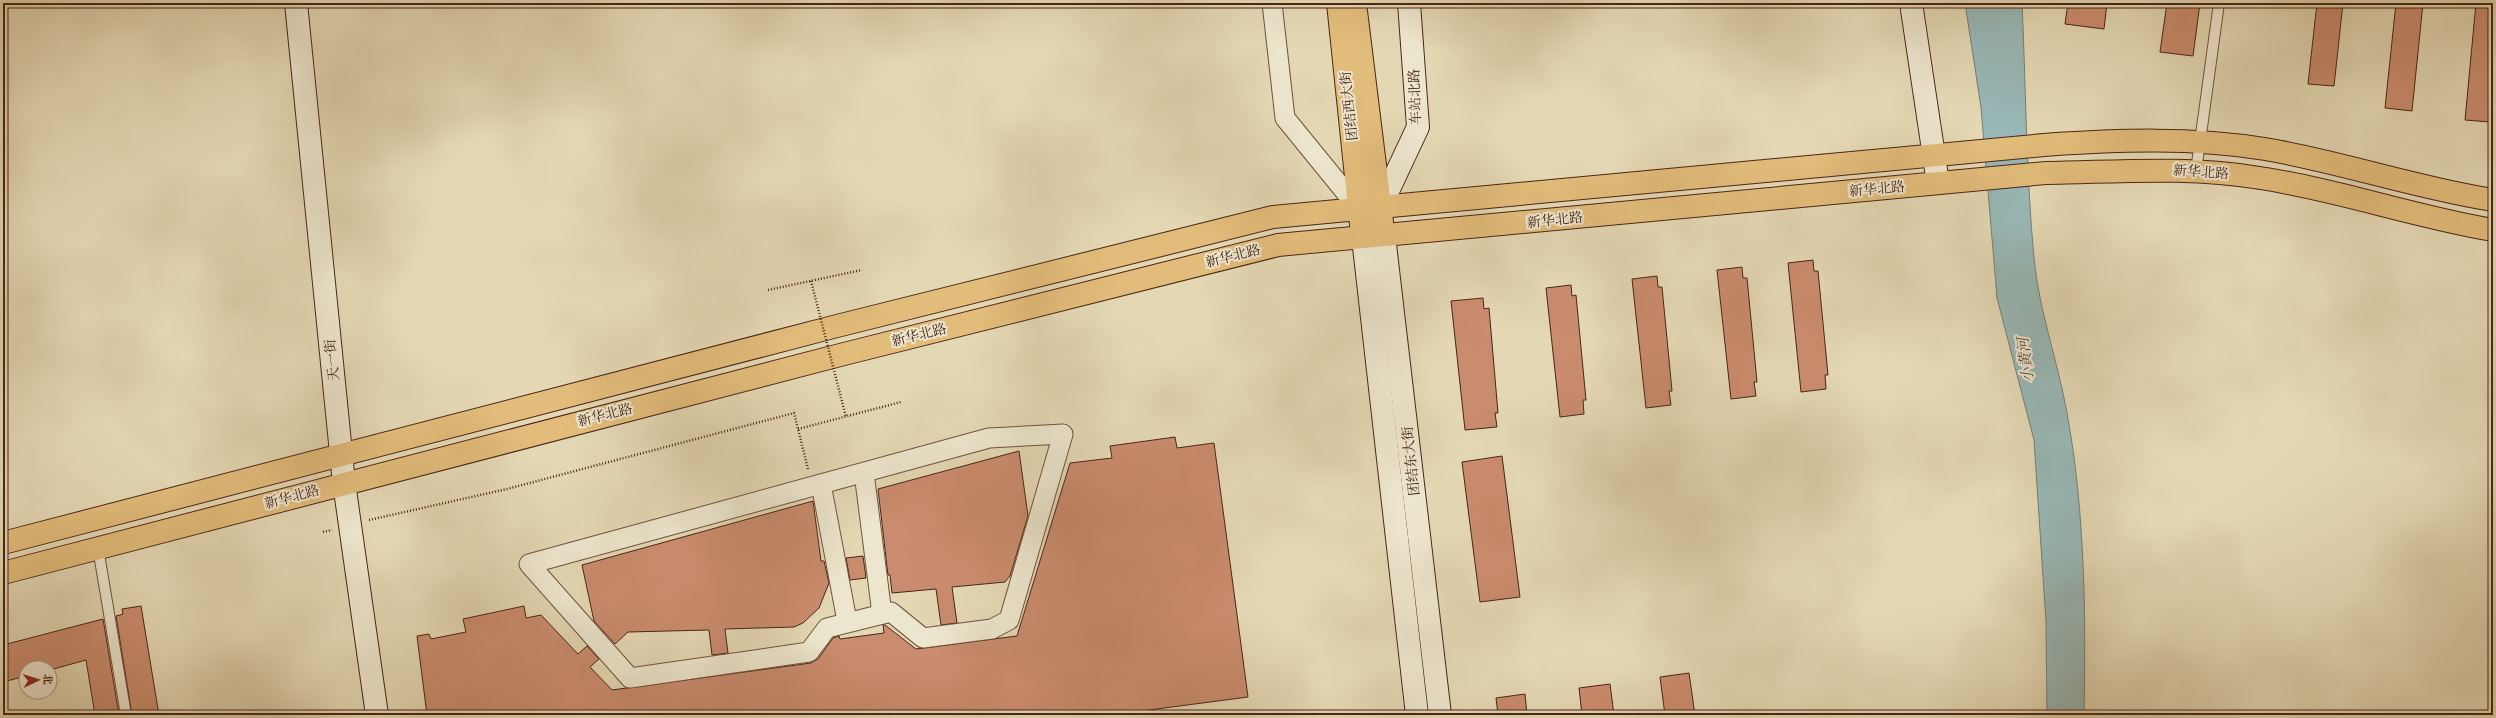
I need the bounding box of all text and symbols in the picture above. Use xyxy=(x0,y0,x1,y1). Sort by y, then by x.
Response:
street label: 车站北路 xyxy=(1406,69,1424,125)
street label: 团结西大街 xyxy=(1337,70,1361,142)
street label: 新华北路 xyxy=(2172,162,2230,182)
street label: 新华北路 xyxy=(1848,178,1906,200)
street label: 新华北路 xyxy=(1526,209,1584,231)
street label: 新华北路 xyxy=(1204,241,1262,271)
street label: 新华北路 xyxy=(890,320,948,350)
water label: 小黄河 xyxy=(2013,334,2038,383)
street label: 天一街 xyxy=(321,338,343,382)
street label: 新华北路 xyxy=(576,400,634,430)
street label: 团结东大街 xyxy=(1399,425,1423,497)
street label: 新华北路 xyxy=(263,482,321,512)
north arrow xyxy=(18,660,58,700)
text: 北 xyxy=(41,673,54,685)

